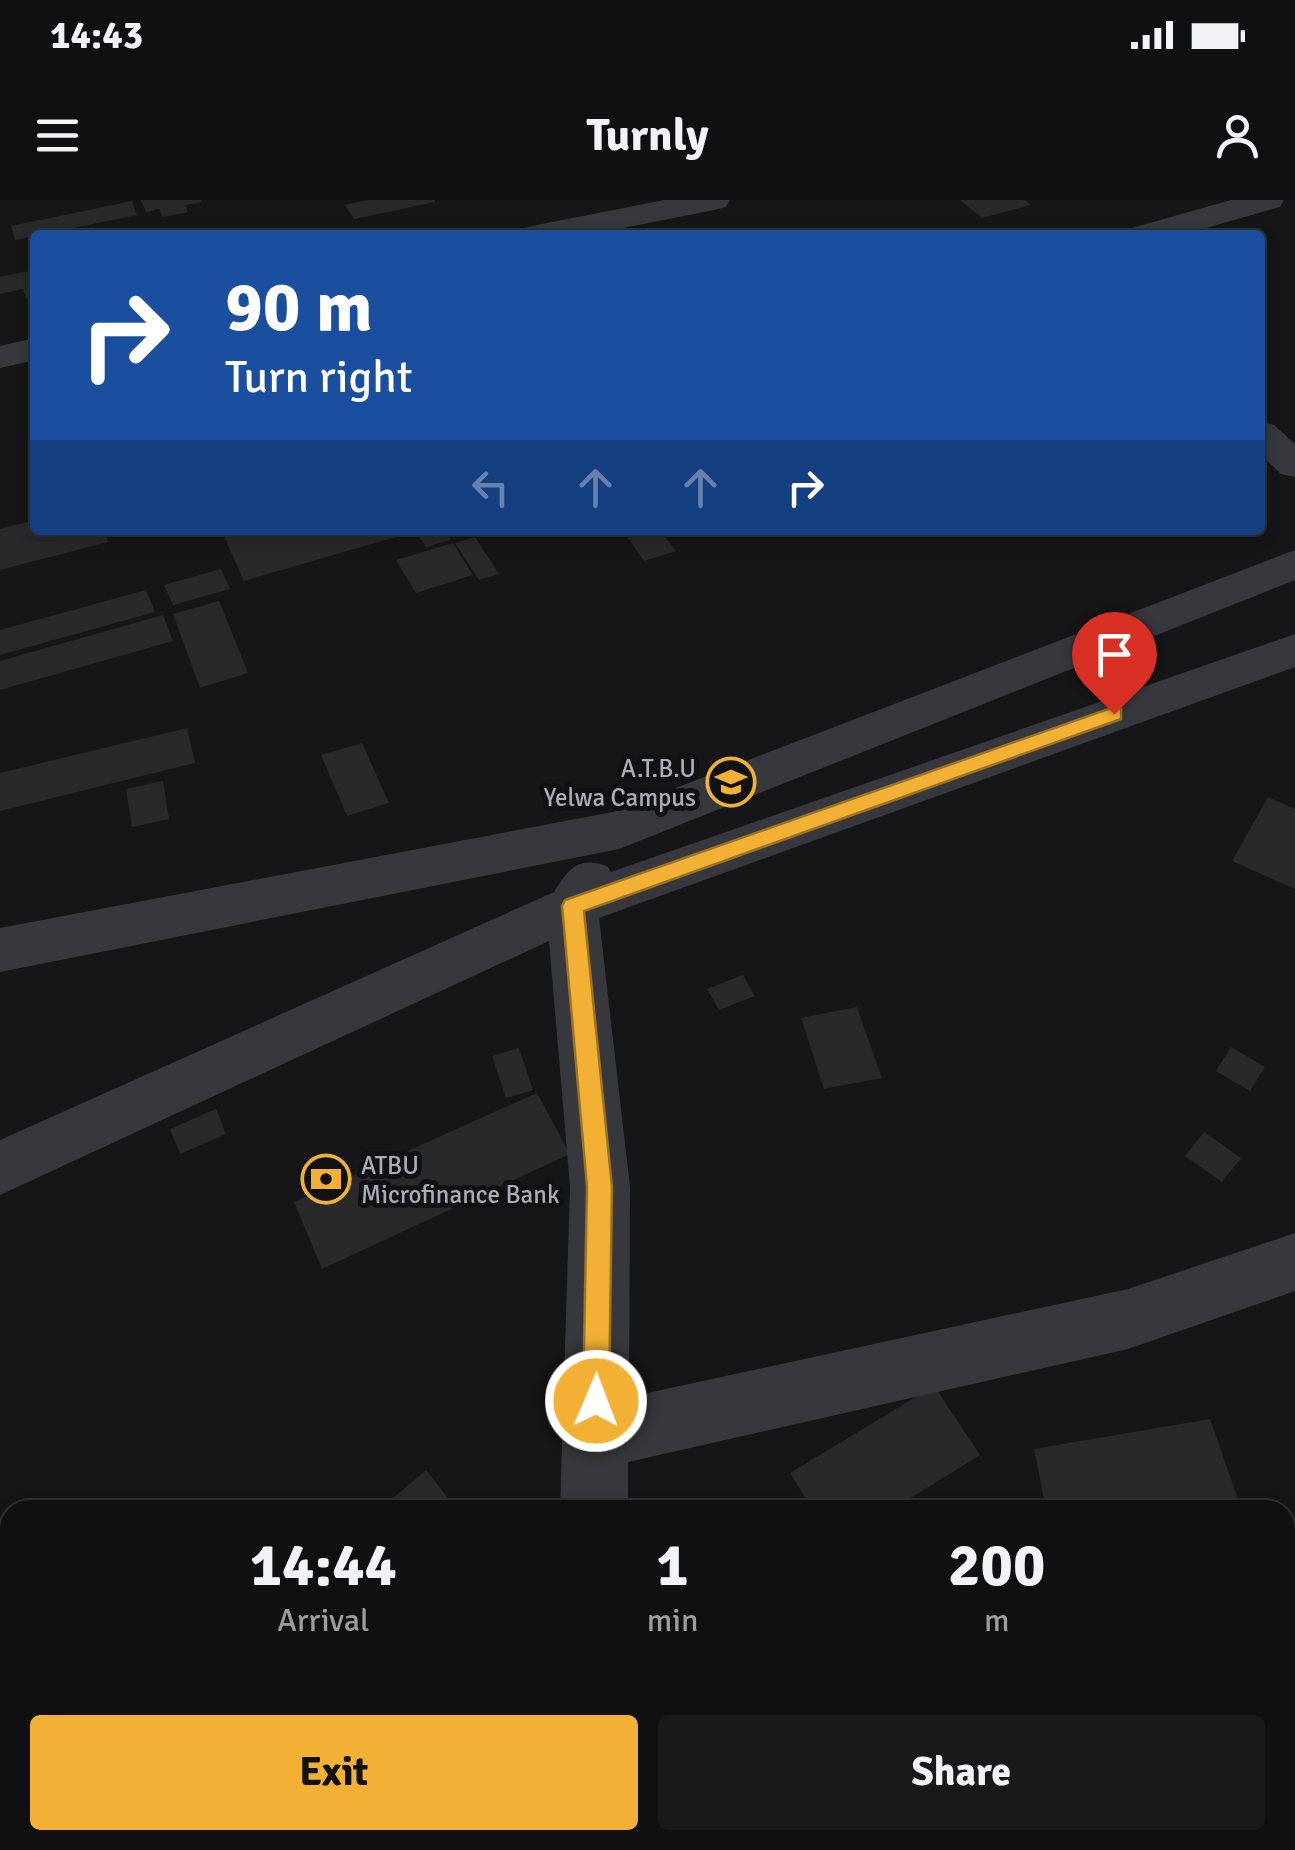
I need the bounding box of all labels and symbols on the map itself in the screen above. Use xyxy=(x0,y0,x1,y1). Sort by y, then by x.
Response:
pin xyxy=(1072,612,1157,715)
place label: A.T.B.U Yelwa Campus xyxy=(544,753,696,813)
school or university icon: A.T.B.U Yelwa Campus xyxy=(705,756,757,808)
place label: ATBU Microfinance Bank xyxy=(361,1150,560,1210)
bank icon: ATBU Microfinance Bank xyxy=(300,1153,352,1205)
position arrow xyxy=(544,1349,648,1453)

